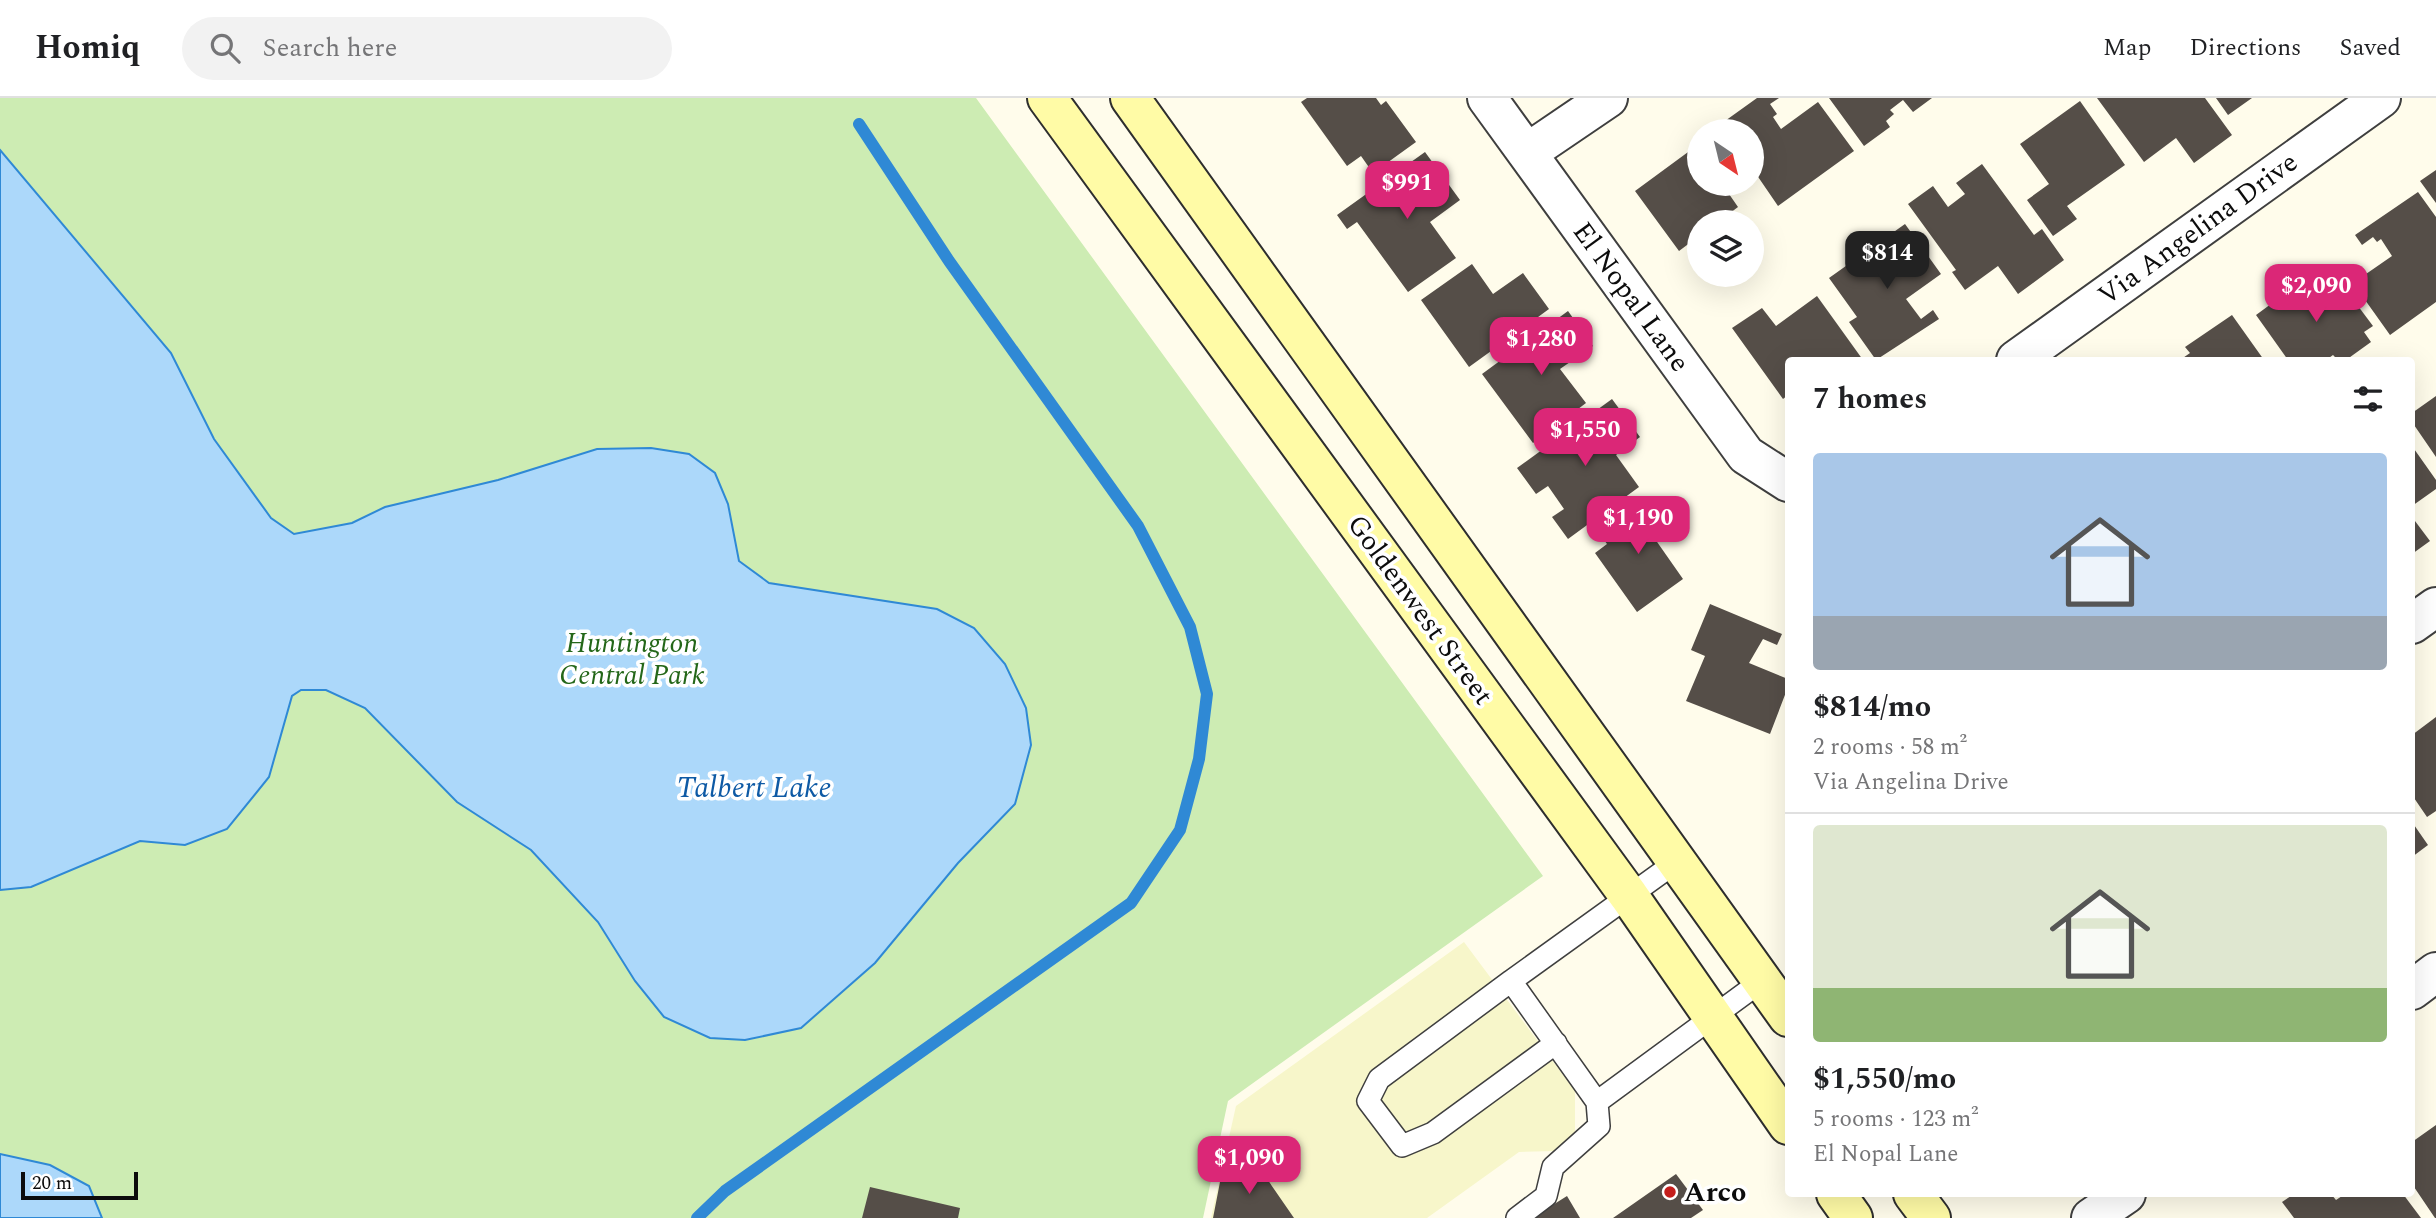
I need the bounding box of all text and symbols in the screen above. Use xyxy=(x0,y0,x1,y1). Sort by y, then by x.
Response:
search box xyxy=(182,17,672,80)
text: Homiq xyxy=(35,23,140,73)
text: Search here xyxy=(262,28,397,68)
icon: search xyxy=(206,29,244,67)
text: Map xyxy=(2103,30,2151,66)
text: Directions xyxy=(2189,30,2301,66)
text: Saved xyxy=(2339,30,2401,66)
north arrow xyxy=(1687,119,1764,196)
map controls xyxy=(1687,119,1764,287)
street label: Via Angelina Drive xyxy=(2089,142,2307,316)
pin: $991 xyxy=(1366,162,1448,221)
text: $991 xyxy=(1381,166,1433,201)
button: layers xyxy=(1687,210,1764,287)
street label: El Nopal Lane xyxy=(1562,213,1700,381)
pin: $814 xyxy=(1846,232,1928,291)
text: $814 xyxy=(1861,236,1913,271)
pin: $2,090 xyxy=(2259,264,2373,324)
text: $2,090 xyxy=(2281,269,2351,304)
pin: $1,280 xyxy=(1484,317,1598,377)
text: $1,280 xyxy=(1506,322,1576,357)
text: 7 homes xyxy=(1813,376,1927,422)
icon: filters xyxy=(2349,380,2387,418)
pin: $1,550 xyxy=(1528,408,1642,468)
text: $1,550 xyxy=(1550,413,1620,448)
pin: $1,190 xyxy=(1581,496,1695,556)
icon: home xyxy=(2037,499,2163,625)
text: $1,190 xyxy=(1603,501,1673,536)
street label: Goldenwest Street xyxy=(1336,506,1504,714)
park label: Huntington Central Park xyxy=(559,622,705,697)
text: $814/mo xyxy=(1813,684,1931,730)
text: 2 rooms · 58 m² xyxy=(1813,730,1967,765)
water label: Talbert Lake xyxy=(676,765,832,811)
text: Via Angelina Drive xyxy=(1813,765,2009,800)
icon: home xyxy=(2037,871,2163,997)
text: $1,550/mo xyxy=(1813,1056,1956,1102)
text: 5 rooms · 123 m² xyxy=(1813,1102,1979,1137)
pin: $1,090 xyxy=(1192,1136,1306,1196)
text: El Nopal Lane xyxy=(1813,1137,1958,1172)
text: $1,090 xyxy=(1214,1141,1284,1176)
scale bar xyxy=(21,1169,138,1201)
text: 20 m xyxy=(32,1169,72,1198)
place label: Arco xyxy=(1684,1171,1746,1214)
marker: Arco xyxy=(1662,1184,1678,1200)

